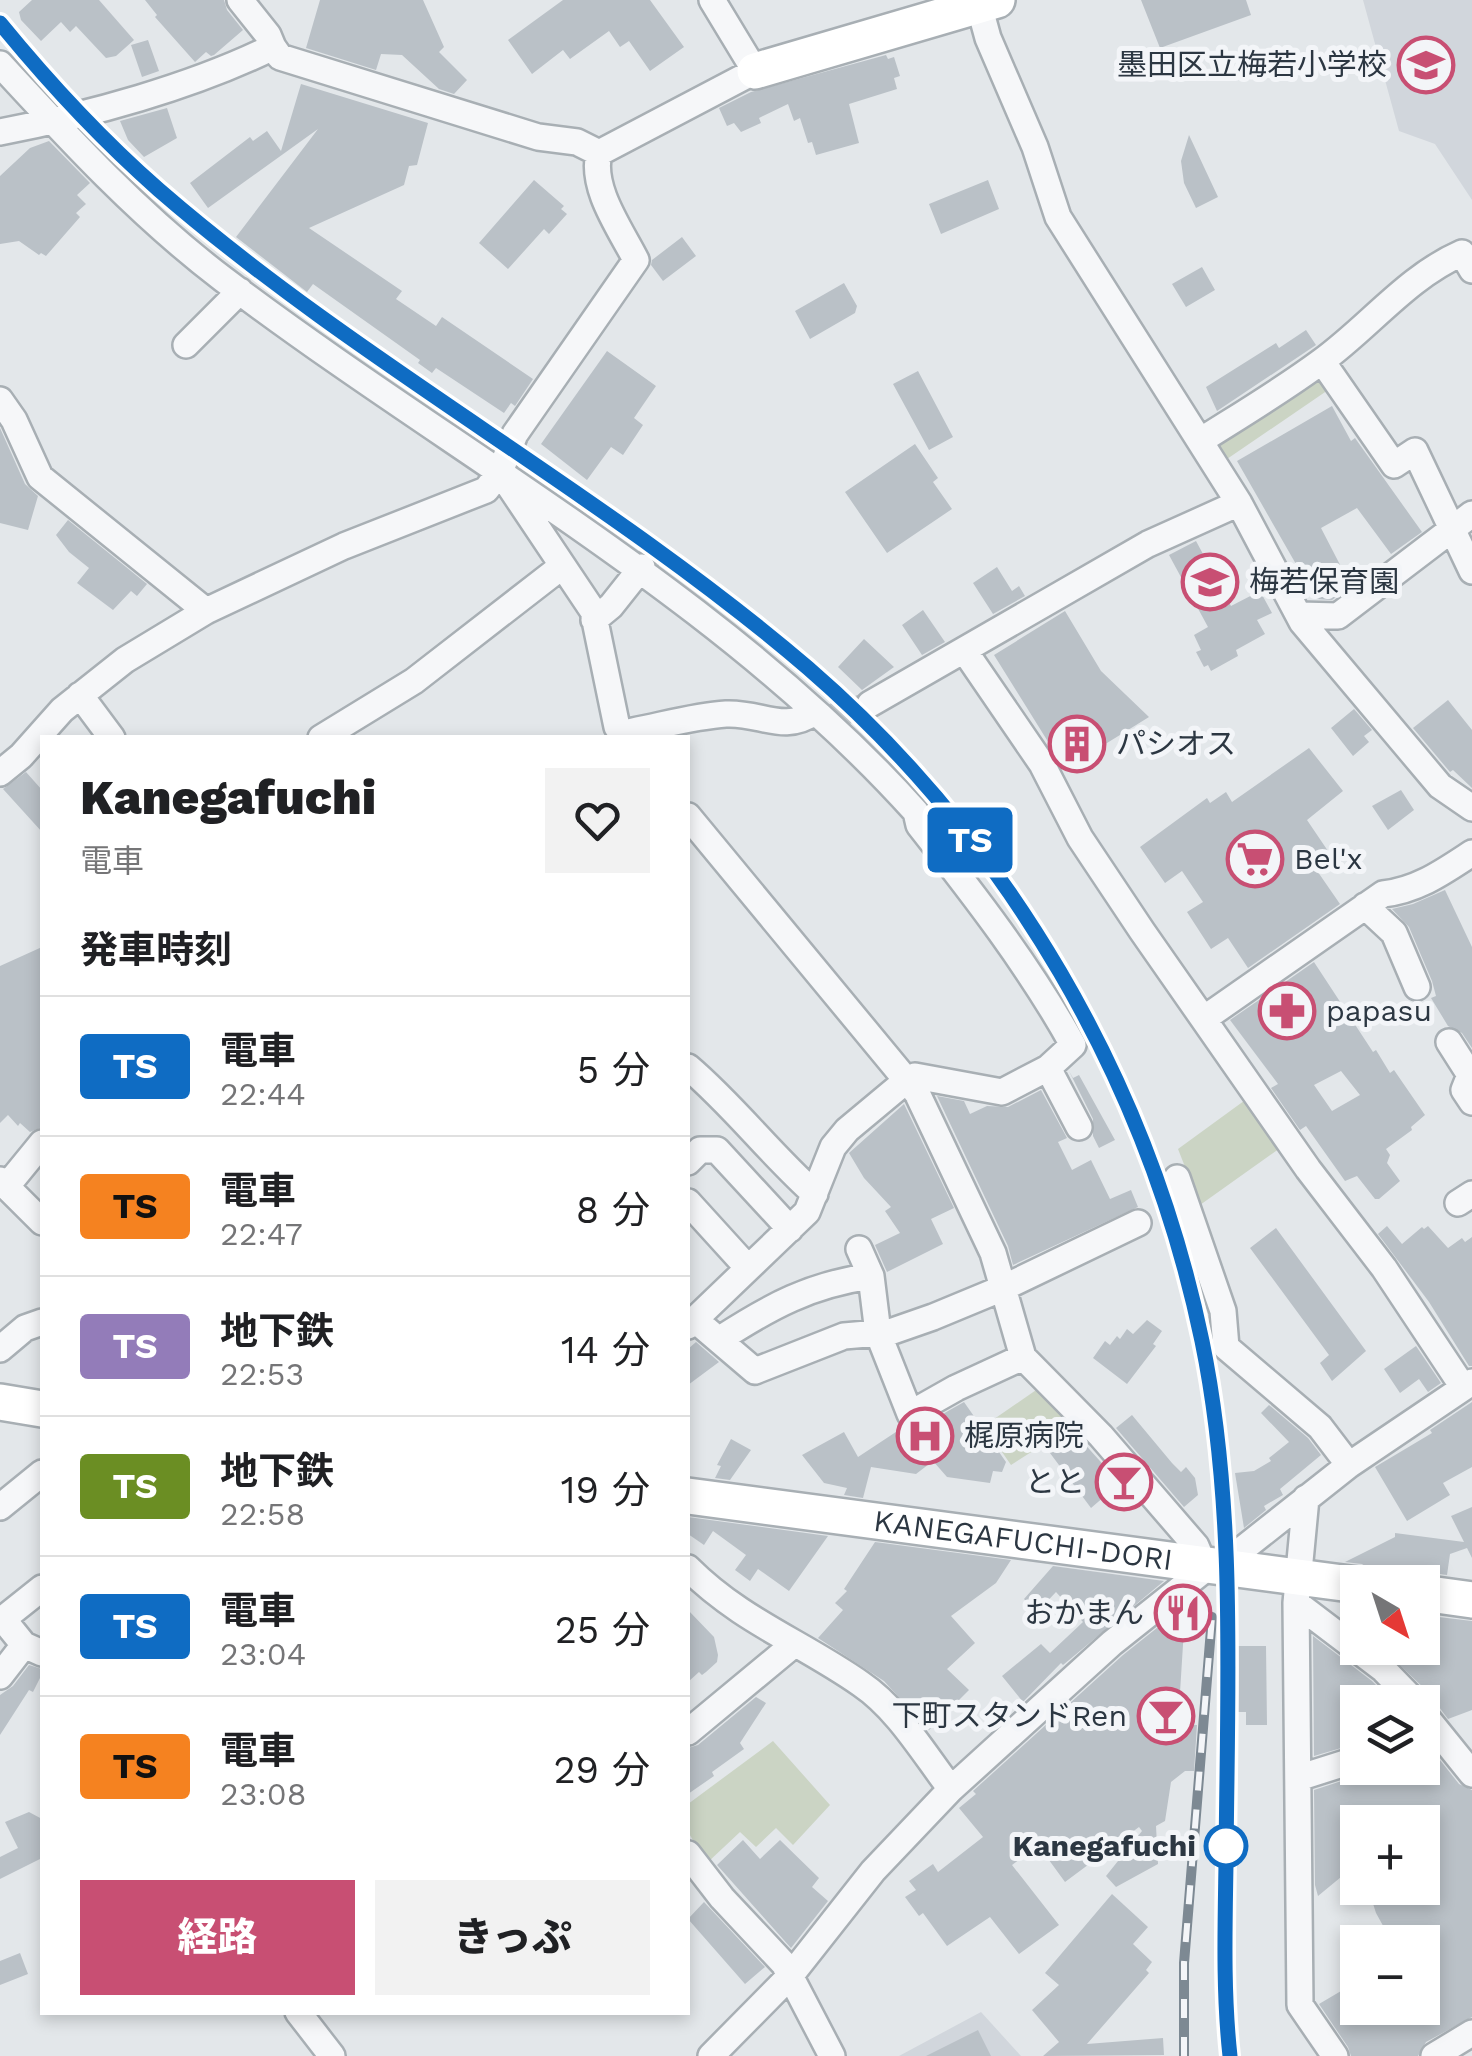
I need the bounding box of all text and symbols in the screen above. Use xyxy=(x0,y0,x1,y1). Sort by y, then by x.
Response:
school or university icon: 墨田区立梅若小学校 xyxy=(1396,35,1456,95)
place label: 墨田区立梅若小学校 xyxy=(1117,47,1387,82)
school or university icon: 梅若保育園 xyxy=(1180,552,1240,612)
place label: 梅若保育園 xyxy=(1249,564,1399,599)
building icon: パシオス xyxy=(1047,714,1107,774)
place label: パシオス xyxy=(1116,726,1236,761)
button: heart xyxy=(545,768,650,873)
text: Kanegafuchi xyxy=(80,769,376,826)
line badge: TS xyxy=(925,808,1015,872)
text: TS xyxy=(947,819,993,861)
supermarket icon: Bel'x xyxy=(1225,829,1285,889)
place label: Bel'x xyxy=(1294,841,1362,876)
text: 電車 xyxy=(80,842,144,880)
text: 発車時刻 xyxy=(80,928,232,972)
pharmacy icon: papasu xyxy=(1257,981,1317,1041)
place label: papasu xyxy=(1326,993,1432,1028)
text: 電車 xyxy=(220,1029,296,1073)
text: TS xyxy=(112,1045,158,1087)
text: 5 分 xyxy=(577,1048,650,1092)
text: 22:44 xyxy=(220,1075,306,1113)
text: 電車 xyxy=(220,1169,296,1213)
text: TS xyxy=(112,1185,158,1227)
text: 8 分 xyxy=(576,1188,650,1232)
text: 22:47 xyxy=(220,1215,303,1253)
text: 地下鉄 xyxy=(220,1309,334,1353)
text: TS xyxy=(112,1325,158,1367)
text: 14 分 xyxy=(561,1328,650,1372)
text: 22:53 xyxy=(220,1355,304,1393)
hospital icon: 梶原病院 xyxy=(895,1406,955,1466)
place label: 梶原病院 xyxy=(964,1418,1084,1453)
text: 地下鉄 xyxy=(220,1449,334,1493)
bar icon: とと xyxy=(1094,1452,1154,1512)
place label: とと xyxy=(1025,1464,1085,1499)
text: TS xyxy=(112,1465,158,1507)
text: 19 分 xyxy=(561,1468,650,1512)
text: 22:58 xyxy=(220,1495,305,1533)
street label: KANEGAFUCHI-DORI xyxy=(872,1503,1175,1577)
north arrow xyxy=(1340,1565,1440,1665)
map controls xyxy=(1340,1565,1440,2025)
restaurant icon: おかまん xyxy=(1153,1583,1213,1643)
text: 電車 xyxy=(220,1589,296,1633)
place label: おかまん xyxy=(1024,1595,1144,1630)
text: TS xyxy=(112,1605,158,1647)
text: 25 分 xyxy=(555,1608,650,1652)
text: 23:04 xyxy=(220,1635,306,1673)
button: layers xyxy=(1340,1685,1440,1785)
bar icon: 下町スタンドRen xyxy=(1136,1686,1196,1746)
place label: 下町スタンドRen xyxy=(892,1698,1127,1733)
text: 電車 xyxy=(220,1729,296,1773)
text: TS xyxy=(112,1745,158,1787)
text: 29 分 xyxy=(553,1748,650,1792)
text: 23:08 xyxy=(220,1775,306,1813)
button: + xyxy=(1340,1805,1440,1905)
marker: Kanegafuchi xyxy=(1205,1825,1247,1867)
place label: Kanegafuchi xyxy=(1013,1828,1196,1863)
button: 経路 xyxy=(80,1880,355,1995)
button: きっぷ xyxy=(375,1880,650,1995)
button: − xyxy=(1340,1925,1440,2025)

